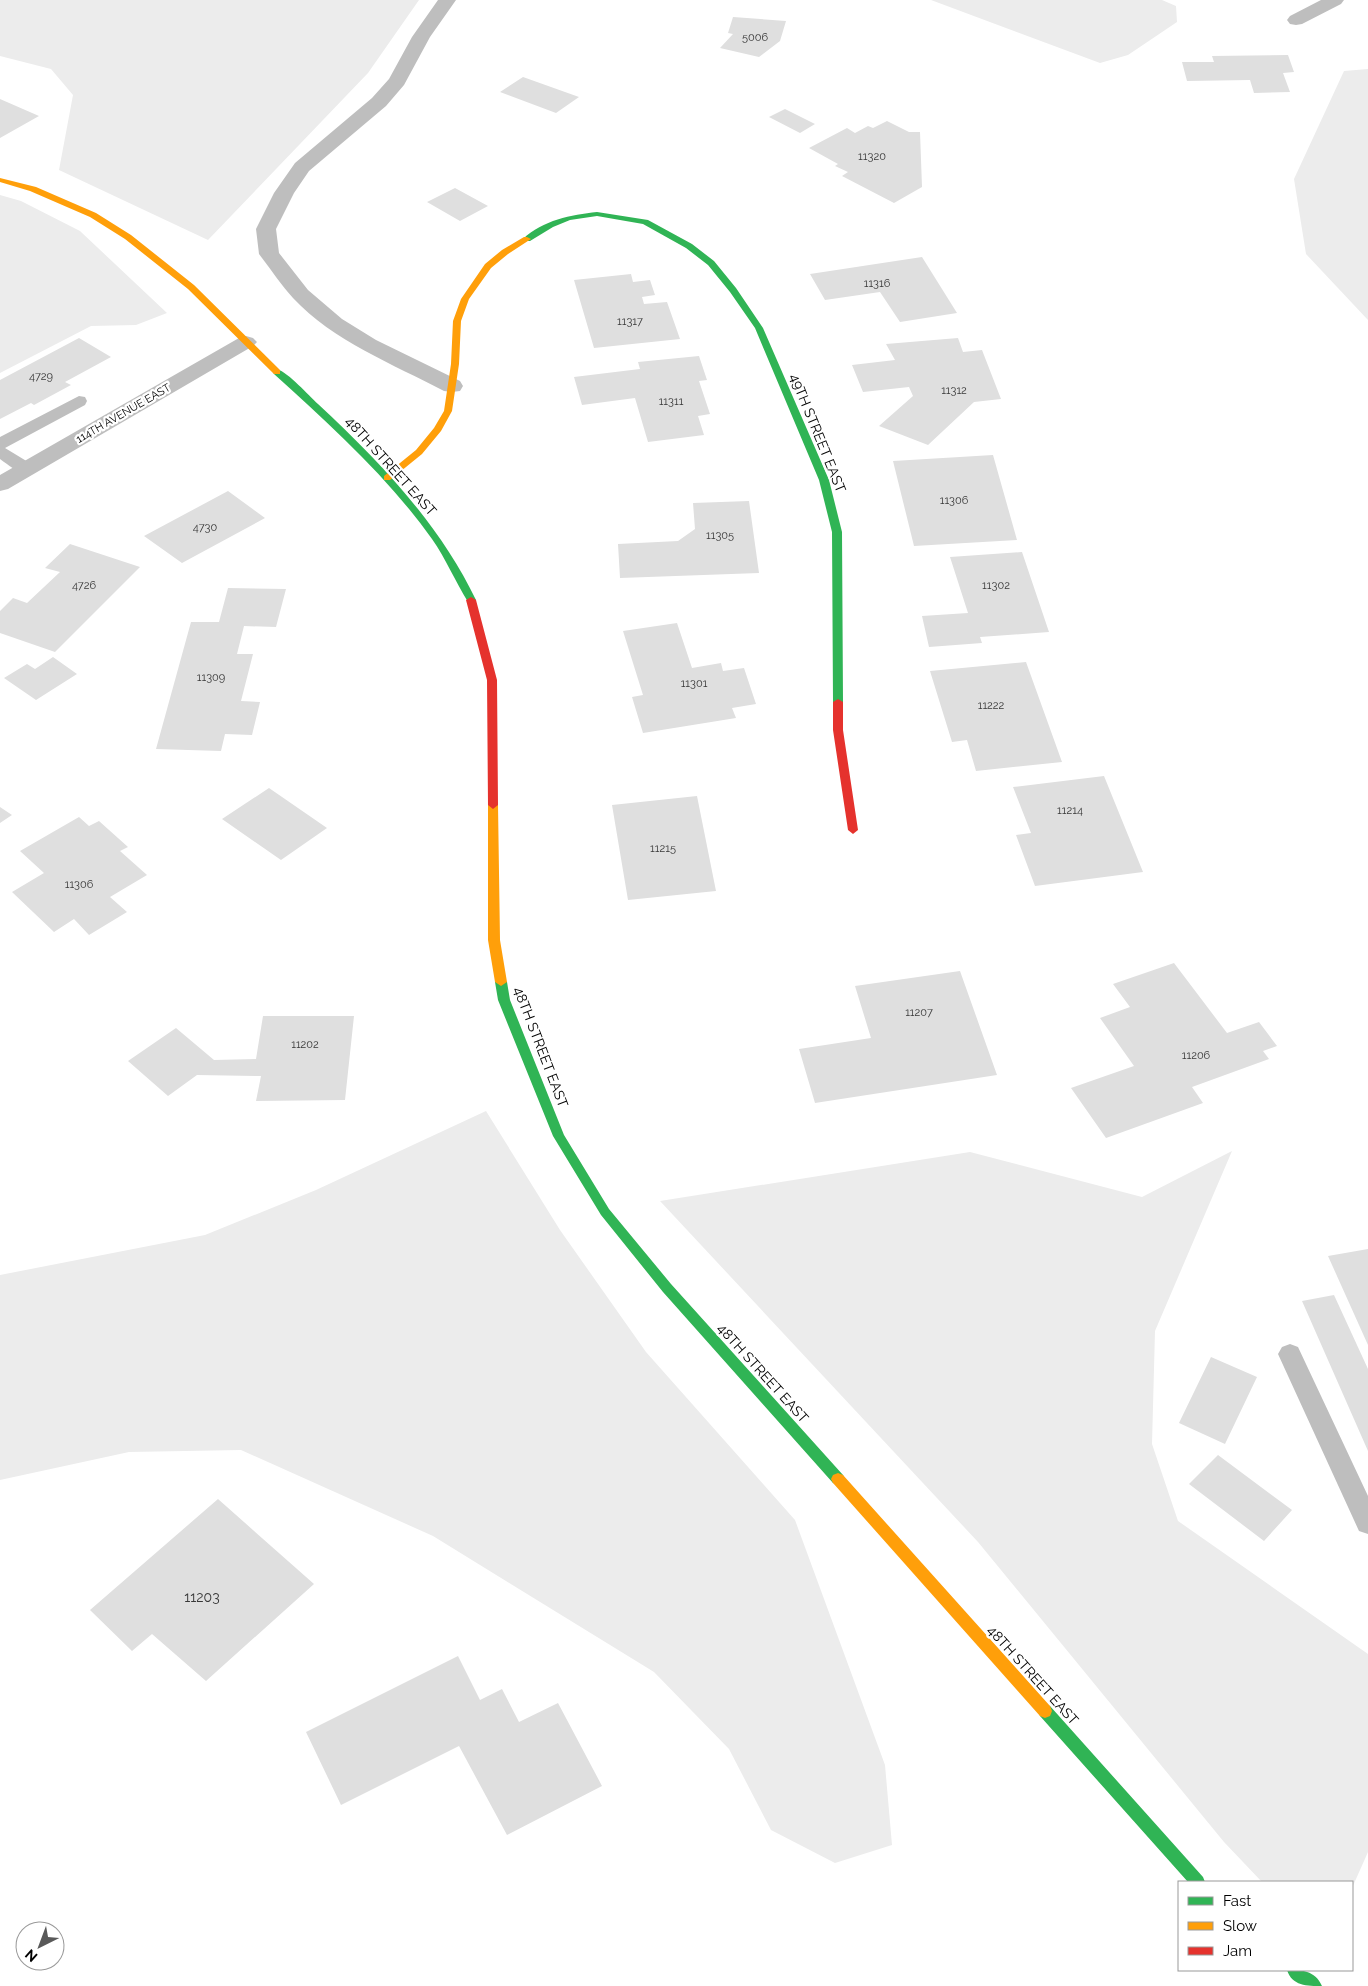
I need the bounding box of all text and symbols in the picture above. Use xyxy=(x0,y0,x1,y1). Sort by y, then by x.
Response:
house number: 5006 xyxy=(742,31,768,44)
house number: 11320 xyxy=(858,150,886,163)
house number: 11316 xyxy=(864,277,891,290)
house number: 11317 xyxy=(617,315,643,328)
house number: 4729 xyxy=(29,370,53,383)
street label: 49TH STREET EAST xyxy=(787,371,849,495)
street label: 114TH AVENUE EAST xyxy=(74,381,173,446)
house number: 11312 xyxy=(941,384,967,397)
house number: 11311 xyxy=(659,395,684,408)
street label: 48TH STREET EAST xyxy=(342,413,440,519)
house number: 11306 xyxy=(940,494,969,507)
house number: 4730 xyxy=(193,521,217,534)
house number: 11305 xyxy=(706,529,734,542)
house number: 4726 xyxy=(72,579,96,592)
house number: 11302 xyxy=(982,579,1010,592)
house number: 11309 xyxy=(197,671,225,684)
house number: 11301 xyxy=(681,677,708,690)
house number: 11222 xyxy=(978,699,1005,712)
house number: 11214 xyxy=(1057,804,1083,817)
house number: 11215 xyxy=(650,842,676,855)
house number: 11306 xyxy=(65,878,94,891)
street label: 48TH STREET EAST xyxy=(511,984,572,1110)
house number: 11207 xyxy=(905,1006,933,1019)
house number: 11202 xyxy=(291,1038,319,1051)
house number: 11206 xyxy=(1182,1049,1211,1062)
street label: 48TH STREET EAST xyxy=(714,1320,812,1426)
house number: 11203 xyxy=(184,1589,220,1605)
street label: 48TH STREET EAST xyxy=(984,1622,1082,1728)
legend xyxy=(1178,1881,1353,1971)
text: Fast xyxy=(1223,1892,1251,1910)
text: Slow xyxy=(1223,1917,1257,1935)
north arrow xyxy=(15,1921,65,1971)
text: Jam xyxy=(1223,1942,1252,1960)
text: N xyxy=(22,1946,41,1965)

